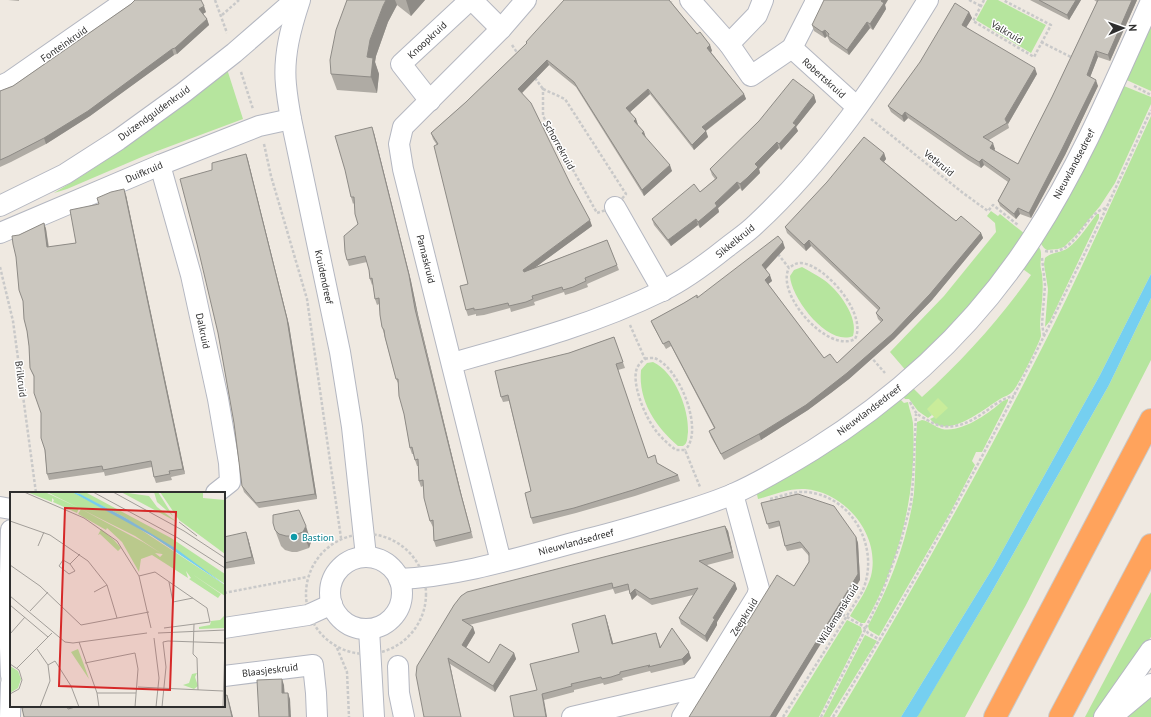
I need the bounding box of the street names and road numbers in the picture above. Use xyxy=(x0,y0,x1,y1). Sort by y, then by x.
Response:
street label: Valkruid xyxy=(988,17,1025,47)
street label: Knoopkruid xyxy=(405,19,449,61)
street label: Fonteinkruid xyxy=(38,23,90,65)
street label: Robertskruid xyxy=(799,55,849,101)
street label: Duizendguldenkruid xyxy=(115,82,193,144)
street label: Schorrekruid xyxy=(540,118,578,172)
street label: Nieuwlandsedreef xyxy=(1050,126,1098,201)
street label: Vetkruid xyxy=(920,146,957,179)
street label: Duifkruid xyxy=(123,158,165,186)
street label: Sikkelkruid xyxy=(713,221,757,261)
street label: Parnaskruid xyxy=(414,233,438,285)
street label: Kruidendreef xyxy=(312,249,336,306)
street label: Dalkruid xyxy=(193,312,213,350)
street label: Brilkruid xyxy=(12,360,30,398)
street label: Nieuwlandsedreef xyxy=(834,381,904,438)
street label: Nieuwlandsedreef xyxy=(537,526,616,558)
street label: Wildemanskruid xyxy=(814,581,862,647)
street label: Zeepkruid xyxy=(727,596,761,638)
street label: Blaasjeskruid xyxy=(241,660,299,680)

